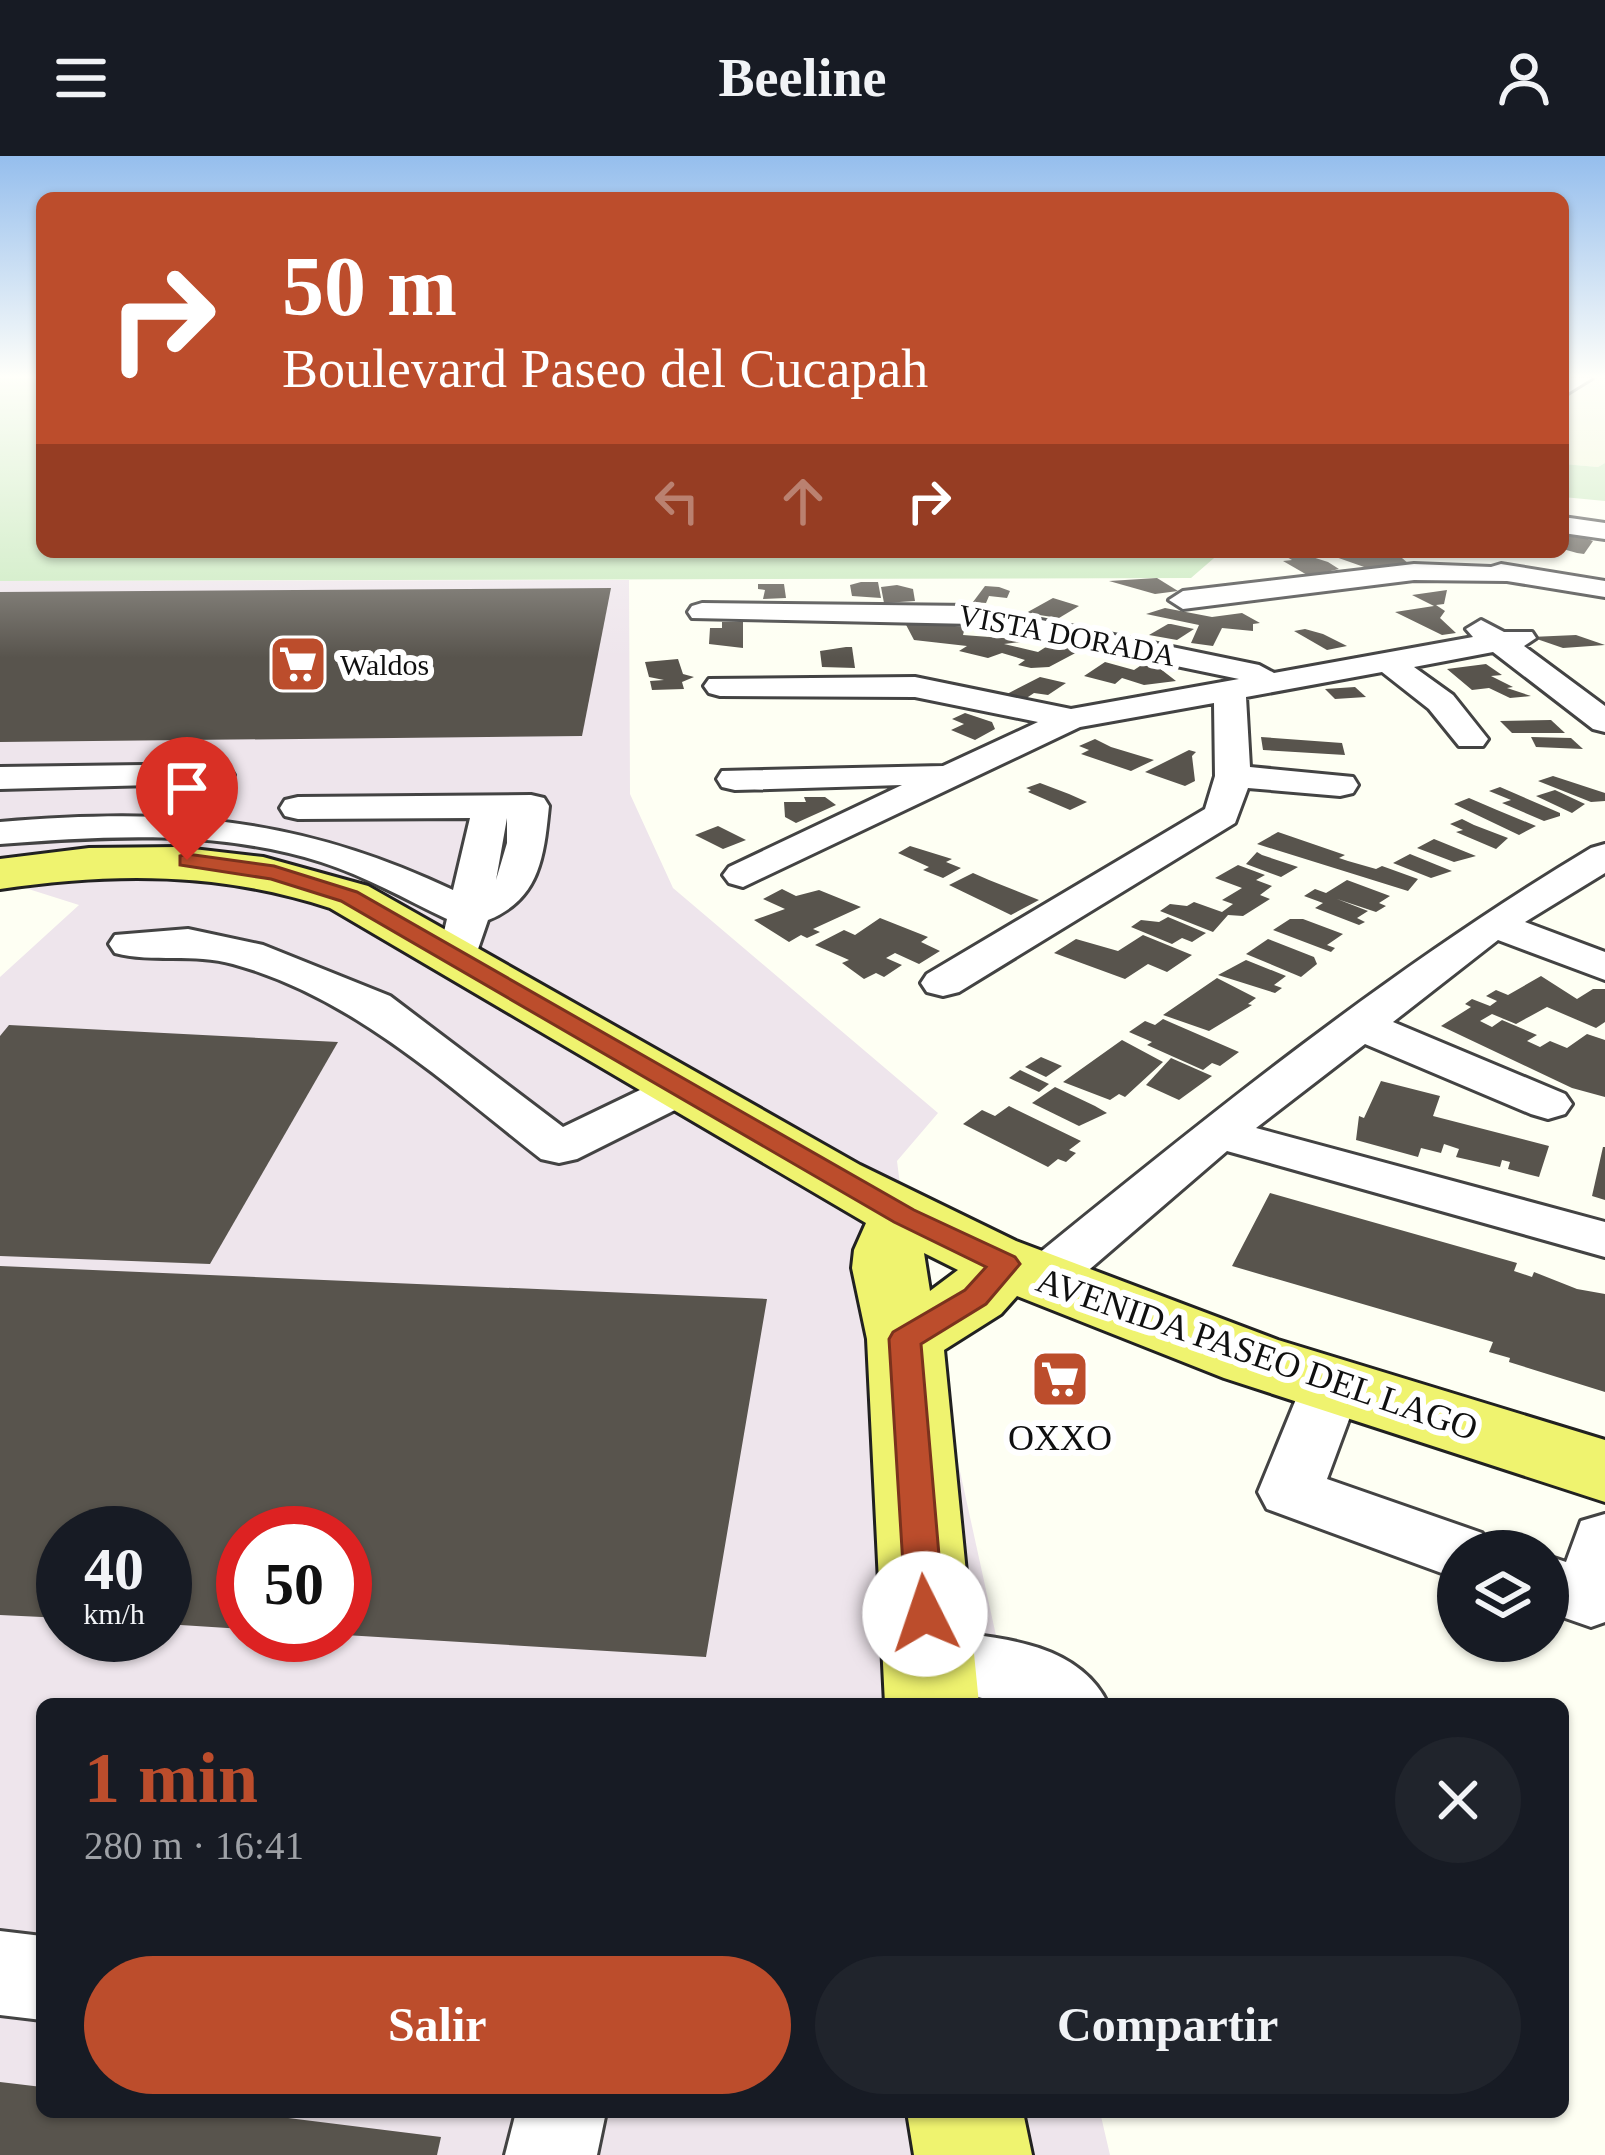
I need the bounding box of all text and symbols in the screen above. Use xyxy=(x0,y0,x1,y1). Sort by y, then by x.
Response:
icon: menu xyxy=(48,45,114,111)
icon: person xyxy=(1491,45,1557,111)
text: Beeline xyxy=(719,48,886,108)
icon: right xyxy=(84,240,240,396)
text: 50 m xyxy=(282,240,457,333)
text: Boulevard Paseo del Cucapah xyxy=(282,339,928,399)
icon: left xyxy=(644,468,710,534)
icon: ahead xyxy=(770,468,836,534)
icon: right xyxy=(896,468,962,534)
street label: VISTA DORADA xyxy=(956,598,1179,672)
supermarket icon: Waldos xyxy=(267,633,329,695)
place label: Waldos xyxy=(340,648,429,681)
pin xyxy=(136,737,238,860)
icon: arrive xyxy=(154,755,220,821)
street label: AVENIDA PASEO DEL LAGO xyxy=(1031,1260,1483,1448)
supermarket icon: OXXO xyxy=(1029,1348,1091,1410)
place label: OXXO xyxy=(1008,1418,1112,1458)
speed limit sign: 50 xyxy=(216,1506,372,1662)
map controls xyxy=(1437,1530,1569,1662)
button: layers xyxy=(1437,1530,1569,1662)
text: 40 xyxy=(84,1536,144,1602)
position arrow xyxy=(862,1551,988,1677)
text: km/h xyxy=(83,1597,145,1630)
button: close xyxy=(1395,1737,1521,1863)
text: 1 min xyxy=(84,1738,258,1818)
text: 280 m · 16:41 xyxy=(84,1824,304,1867)
button: Salir xyxy=(84,1956,791,2094)
button: Compartir xyxy=(815,1956,1521,2094)

